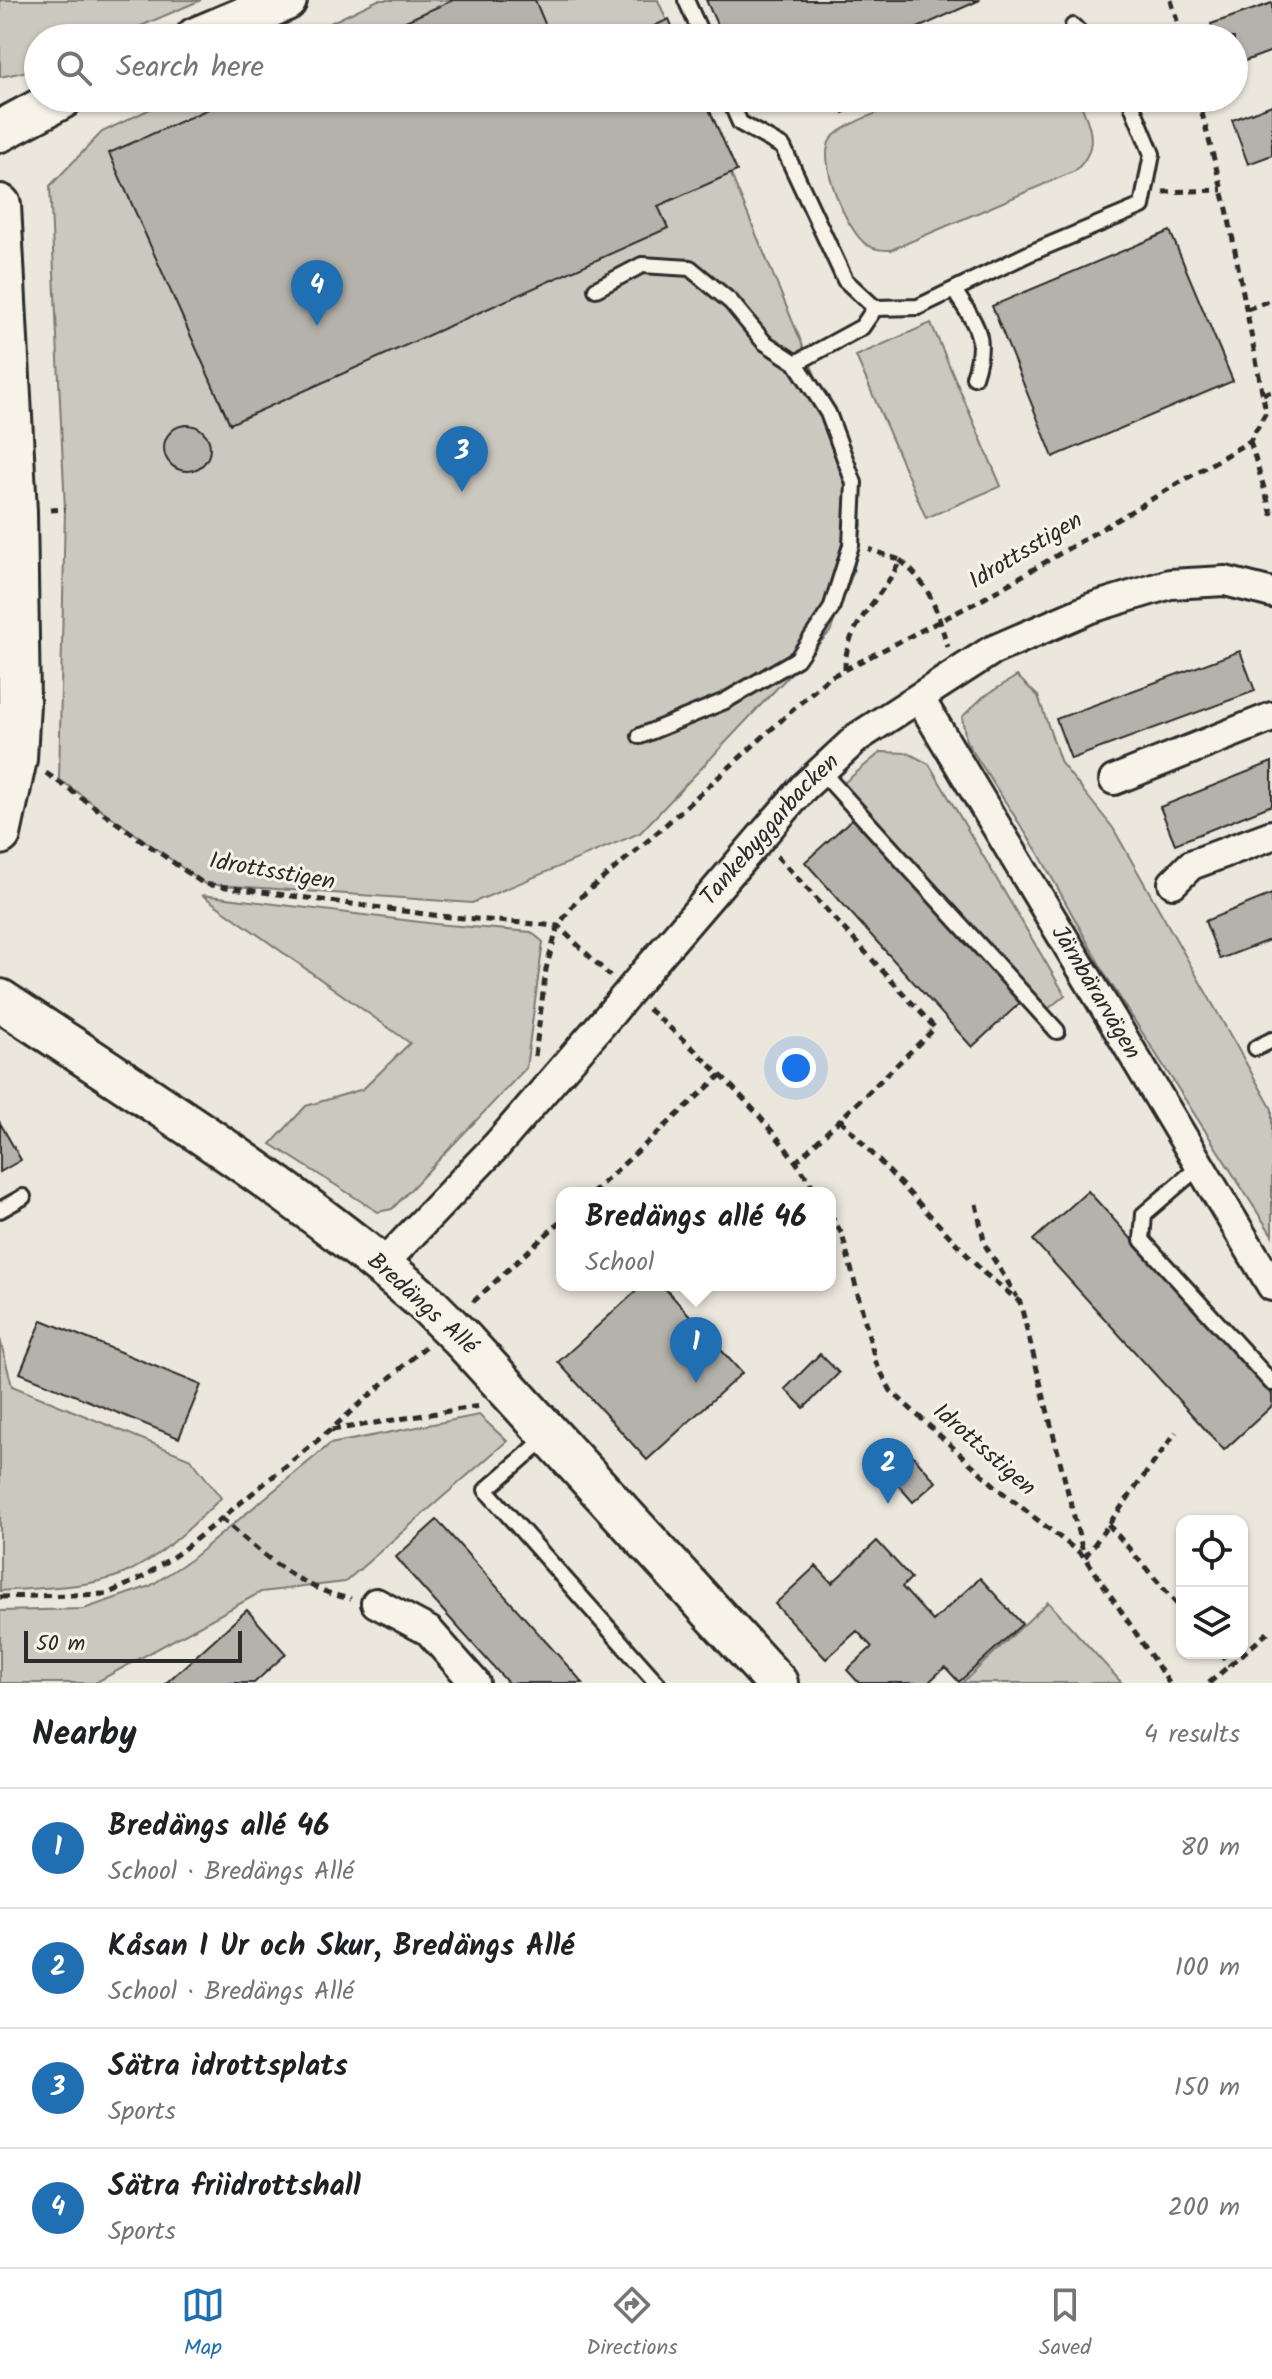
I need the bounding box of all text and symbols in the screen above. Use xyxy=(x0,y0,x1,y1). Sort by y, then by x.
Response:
search box xyxy=(24,24,1248,112)
text: Search here xyxy=(116,44,264,92)
icon: search xyxy=(52,46,96,90)
pin: 4 xyxy=(291,260,343,326)
pin: 3 xyxy=(436,426,488,492)
street label: Idrottsstigen xyxy=(961,502,1091,600)
street label: Tankebyggarbacken xyxy=(690,744,849,915)
street label: Idrottsstigen xyxy=(206,842,338,902)
street label: Järnbärarvägen xyxy=(1040,918,1151,1067)
your location xyxy=(776,1048,816,1088)
popup xyxy=(556,1187,836,1291)
text: Bredängs allé 46 xyxy=(585,1194,807,1242)
text: School xyxy=(585,1242,654,1284)
street label: Bredängs Allé xyxy=(358,1243,488,1366)
pin: 1 xyxy=(670,1317,722,1383)
street label: Idrottsstigen xyxy=(923,1394,1045,1506)
pin: 2 xyxy=(862,1438,914,1504)
map controls xyxy=(1176,1515,1248,1659)
button: locate xyxy=(1176,1515,1248,1587)
button: layers xyxy=(1176,1587,1248,1659)
scale bar xyxy=(24,1627,242,1663)
text: 50 m xyxy=(36,1627,85,1662)
text: Nearby xyxy=(32,1708,137,1762)
text: 4 results xyxy=(1144,1714,1240,1756)
text: Bredängs allé 46 xyxy=(108,1803,330,1851)
text: 1 xyxy=(54,1827,62,1869)
text: 80 m xyxy=(1180,1827,1240,1869)
text: School · Bredängs Allé xyxy=(108,1851,354,1893)
text: Kåsan I Ur och Skur, Bredängs Allé xyxy=(108,1923,574,1971)
text: 2 xyxy=(50,1947,66,1989)
text: 100 m xyxy=(1175,1947,1240,1989)
text: School · Bredängs Allé xyxy=(108,1971,354,2013)
text: Sätra idrottsplats xyxy=(108,2043,348,2091)
text: 3 xyxy=(51,2067,65,2109)
text: 150 m xyxy=(1174,2067,1240,2109)
text: Sports xyxy=(108,2091,176,2133)
text: Sätra friidrottshall xyxy=(108,2163,361,2211)
text: 4 xyxy=(51,2187,65,2229)
text: 200 m xyxy=(1168,2187,1240,2229)
text: Sports xyxy=(108,2211,176,2253)
tab: Map xyxy=(181,2283,225,2366)
tab: Directions xyxy=(586,2283,678,2366)
tab: Saved xyxy=(1039,2283,1091,2366)

